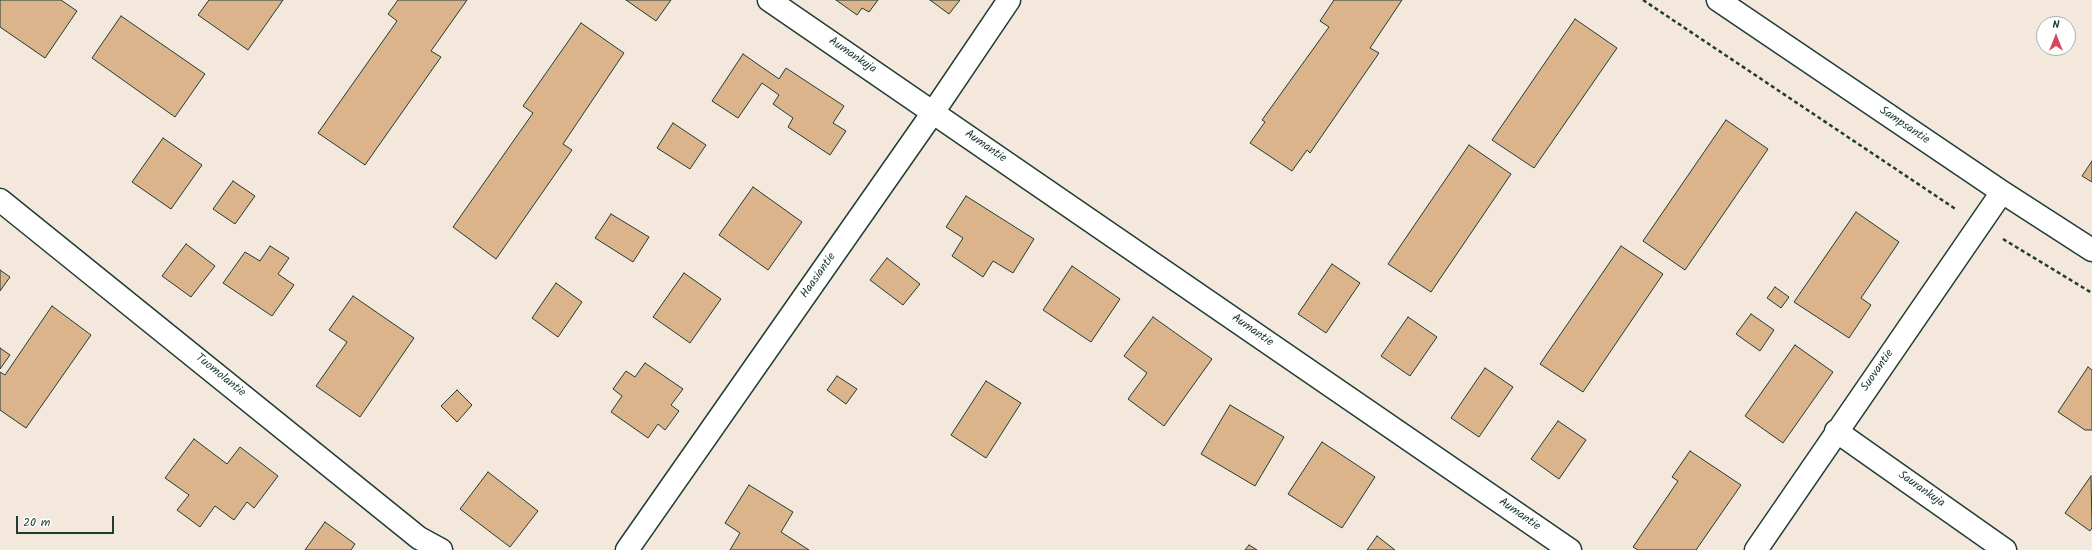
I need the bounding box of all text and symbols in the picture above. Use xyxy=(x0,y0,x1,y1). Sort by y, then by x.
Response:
north arrow xyxy=(2036,16,2076,56)
text: N xyxy=(2053,16,2059,34)
street label: Aumankuja xyxy=(825,35,879,77)
street label: Sampsantie xyxy=(1876,104,1932,148)
street label: Aumantie xyxy=(961,127,1009,167)
street label: Haasiantie xyxy=(798,250,840,302)
street label: Aumantie xyxy=(1228,311,1276,351)
street label: Suovantie xyxy=(1858,347,1898,395)
street label: Tuomolantie xyxy=(192,351,248,401)
street label: Saurankuja xyxy=(1895,469,1947,511)
street label: Aumantie xyxy=(1495,495,1543,535)
scale bar xyxy=(18,508,116,534)
text: 20 m xyxy=(23,513,50,532)

